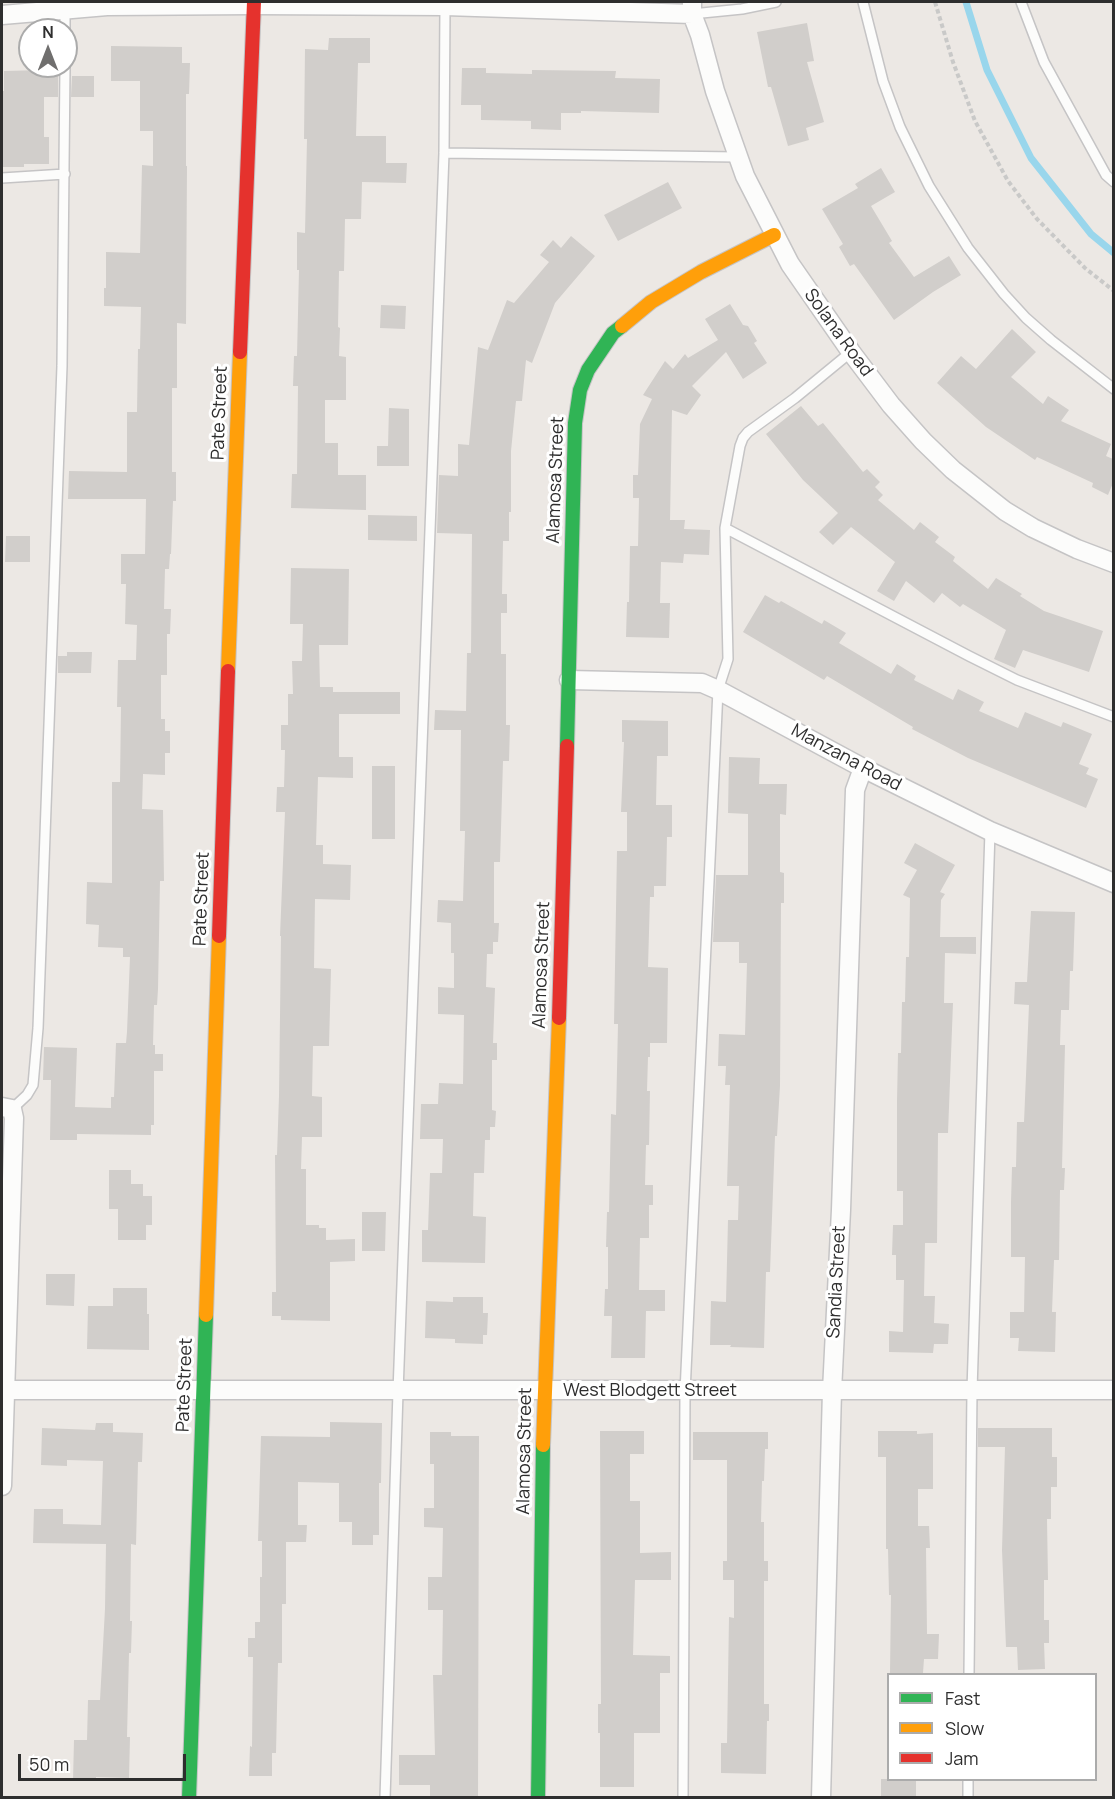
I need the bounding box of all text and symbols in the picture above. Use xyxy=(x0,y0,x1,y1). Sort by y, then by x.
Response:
north arrow xyxy=(18,18,78,78)
text: N xyxy=(42,21,54,43)
street label: Solana Road xyxy=(799,285,877,381)
street label: Pate Street xyxy=(208,366,232,460)
street label: Alamosa Street xyxy=(543,416,569,544)
street label: Manzana Road xyxy=(787,720,905,796)
street label: Pate Street xyxy=(190,852,214,946)
street label: Alamosa Street xyxy=(529,901,555,1029)
street label: Sandia Street xyxy=(823,1225,851,1339)
street label: Pate Street xyxy=(173,1338,197,1432)
street label: West Blodgett Street xyxy=(563,1380,737,1402)
street label: Alamosa Street xyxy=(513,1387,537,1515)
legend xyxy=(887,1673,1097,1781)
text: Fast xyxy=(945,1686,980,1710)
text: Slow xyxy=(945,1716,984,1740)
scale bar xyxy=(21,1742,189,1780)
text: Jam xyxy=(945,1746,979,1770)
text: 50 m xyxy=(29,1752,69,1776)

